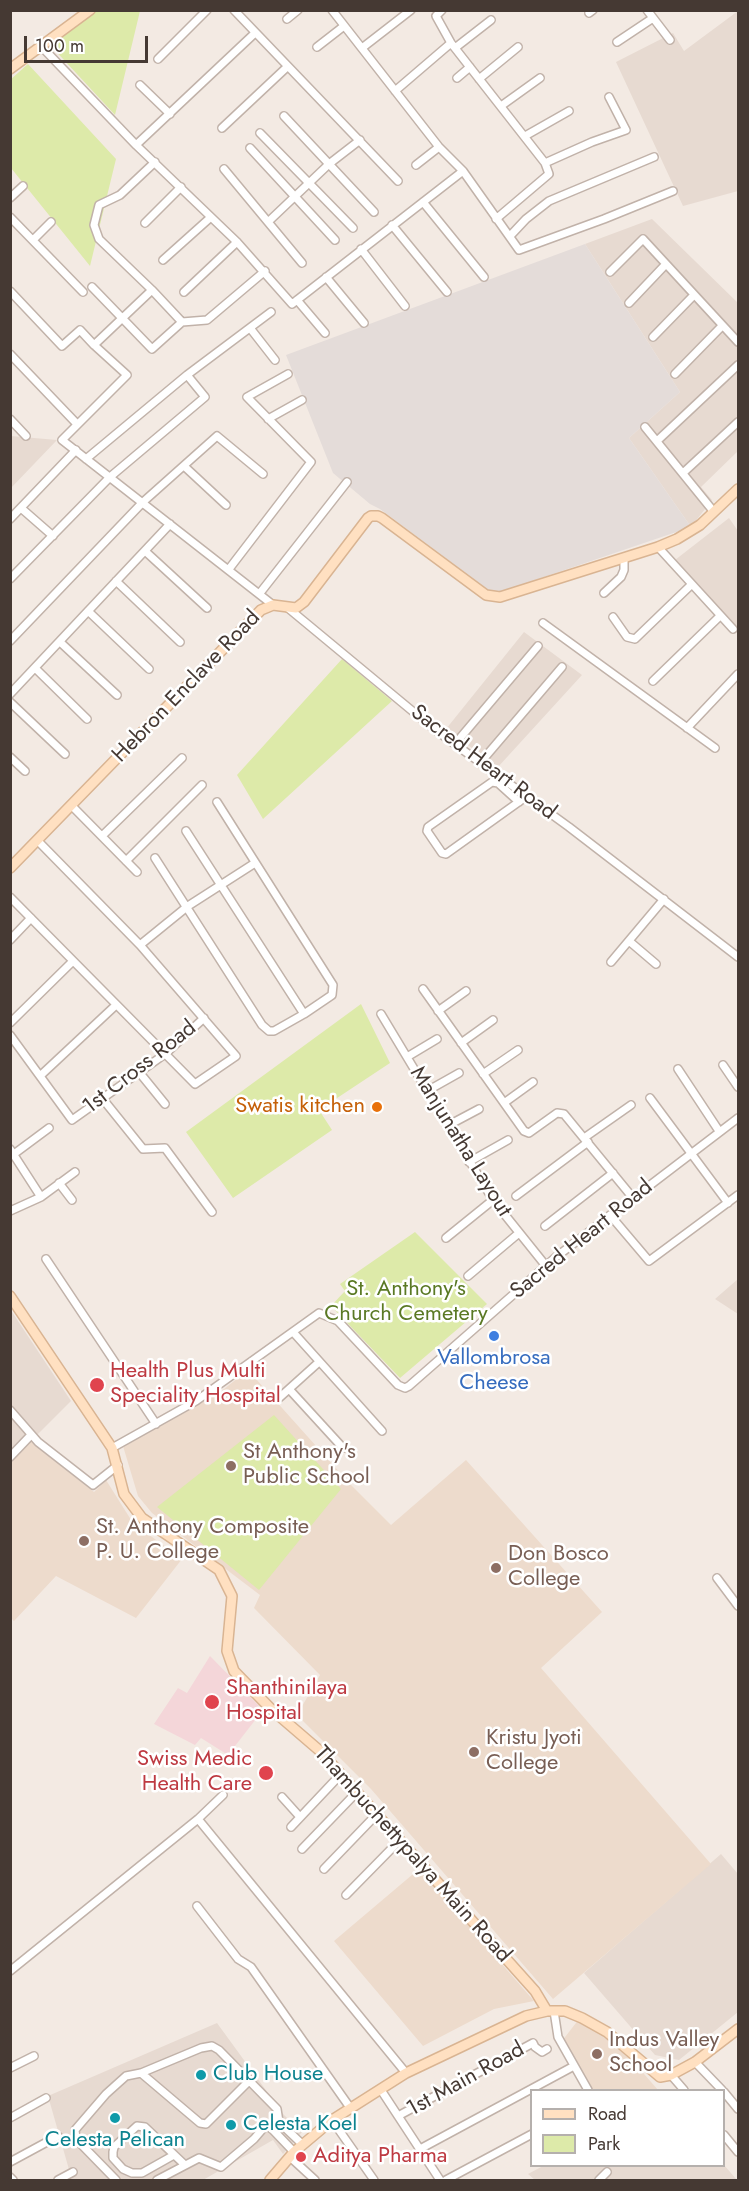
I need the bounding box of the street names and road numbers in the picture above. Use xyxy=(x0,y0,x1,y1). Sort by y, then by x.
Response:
street label: Hebron Enclave Road xyxy=(108,605,266,769)
street label: Sacred Heart Road xyxy=(405,700,561,826)
street label: 1st Cross Road xyxy=(78,1016,202,1120)
street label: Manjunatha Layout xyxy=(403,1062,517,1222)
street label: Sacred Heart Road xyxy=(506,1175,658,1305)
street label: Thambuchettypalya Main Road xyxy=(308,1741,516,1969)
street label: 1st Main Road xyxy=(403,2037,529,2123)

